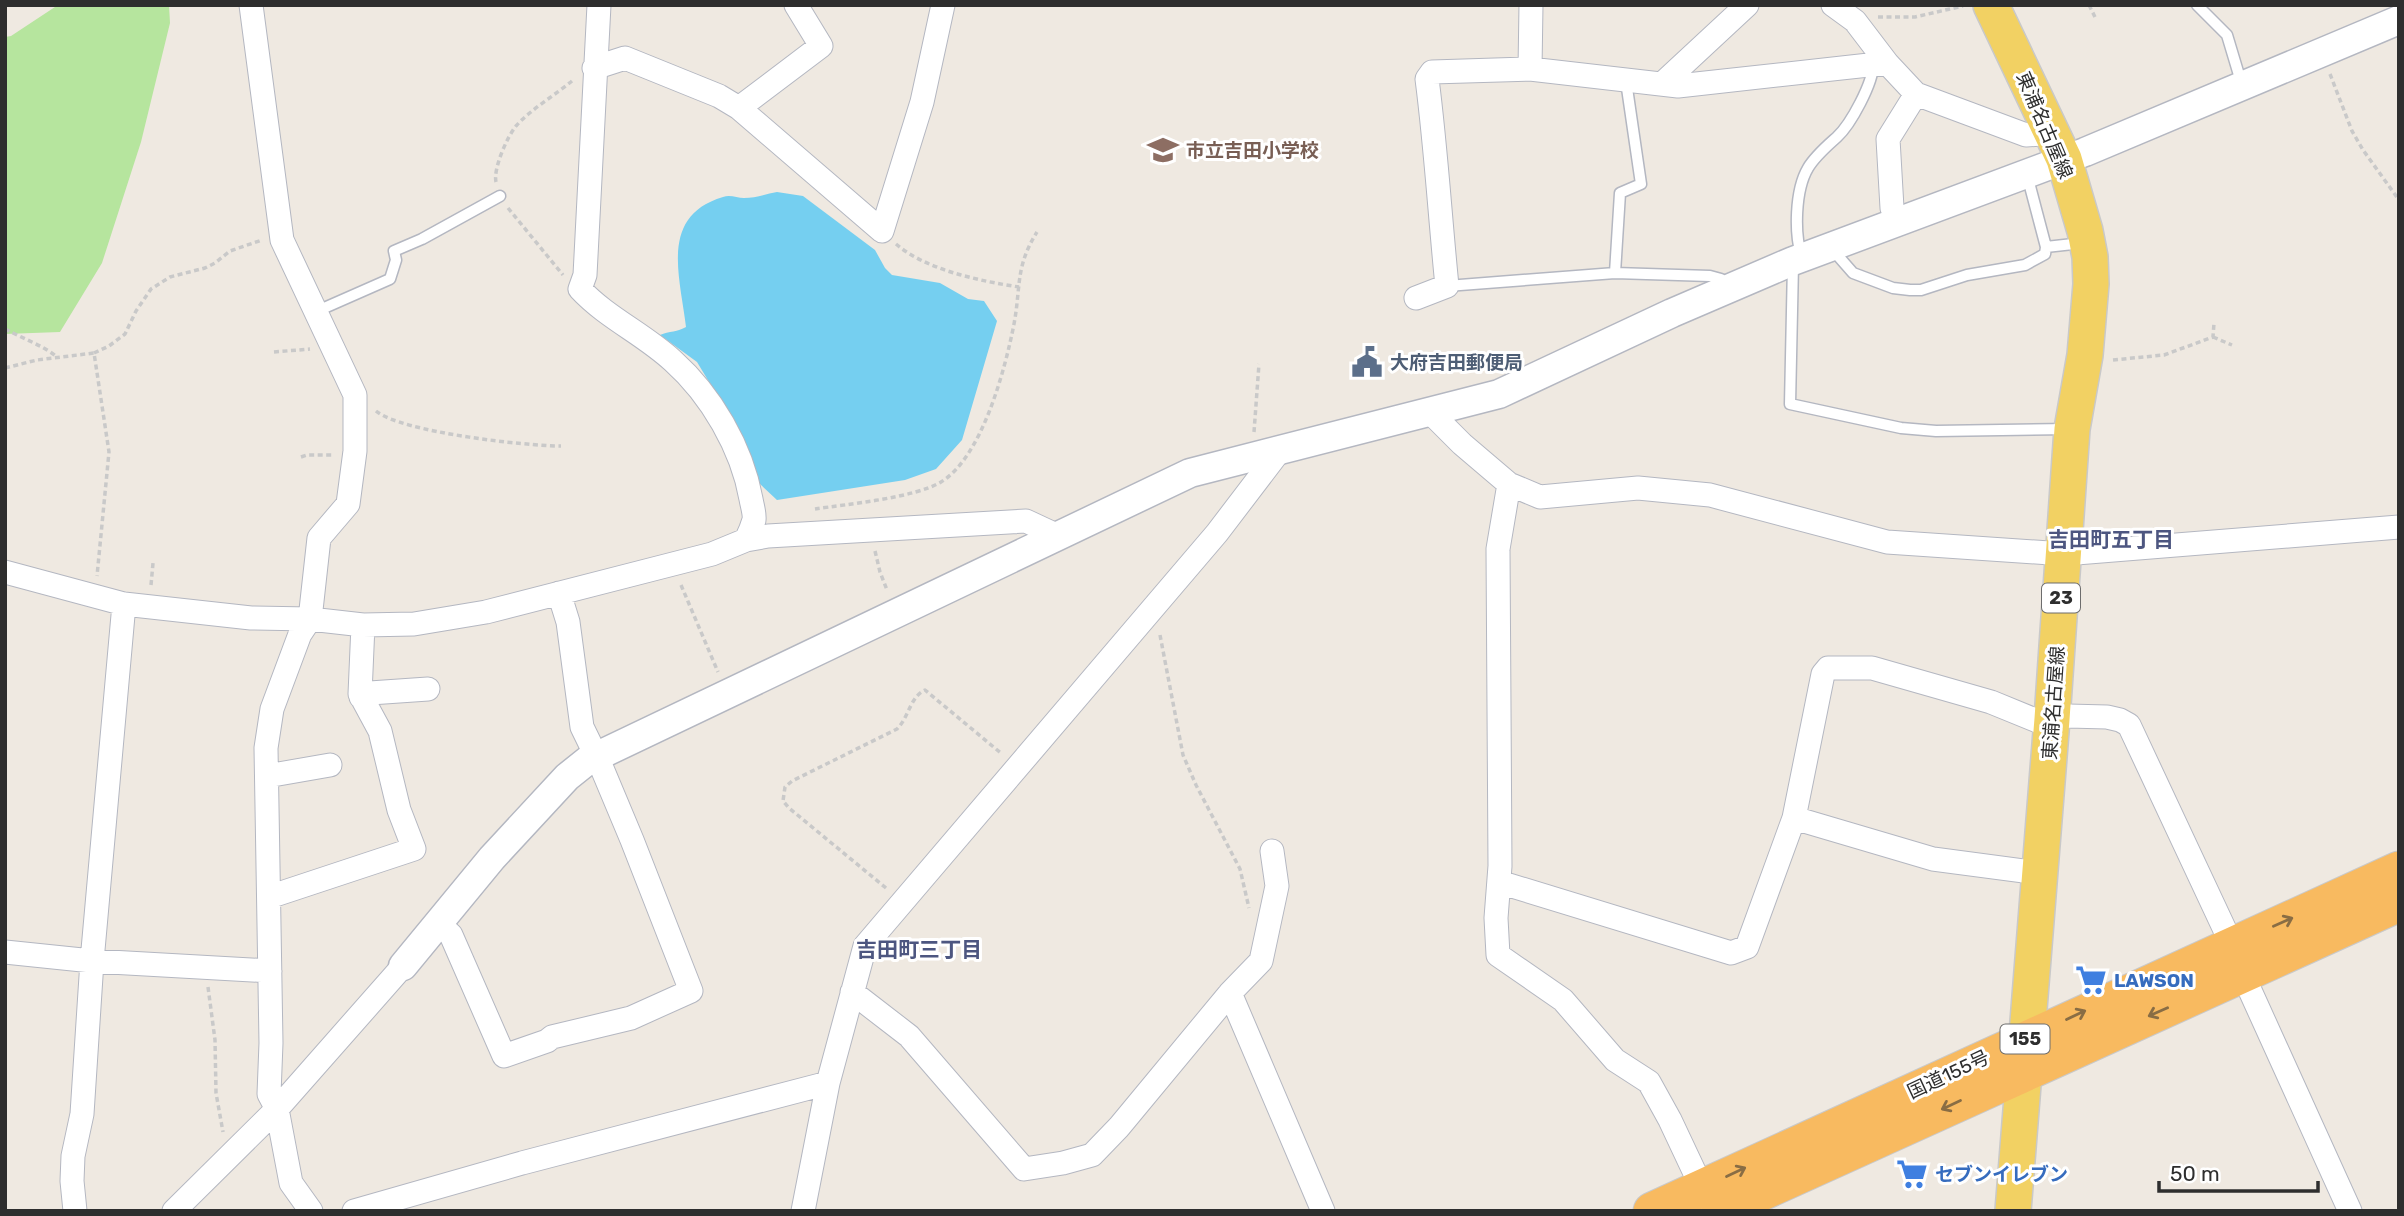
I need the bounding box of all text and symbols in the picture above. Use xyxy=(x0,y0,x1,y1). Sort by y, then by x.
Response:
street label: 東浦名古屋線 xyxy=(2012,68,2077,182)
school or university icon: 市立吉田小学校 xyxy=(1146,133,1180,167)
place label: 市立吉田小学校 xyxy=(1186,139,1319,162)
public building icon: 大府吉田郵便局 xyxy=(1350,345,1384,379)
place label: 大府吉田郵便局 xyxy=(1390,351,1523,374)
district label: 吉田町五丁目 xyxy=(2048,527,2174,552)
road number: 23 xyxy=(2042,584,2080,612)
street label: 東浦名古屋線 xyxy=(2038,645,2069,761)
one-way arrow xyxy=(2272,915,2294,928)
district label: 吉田町三丁目 xyxy=(856,937,982,962)
supermarket icon: LAWSON xyxy=(2074,963,2108,997)
place label: LAWSON xyxy=(2114,969,2194,992)
one-way arrow xyxy=(2148,1006,2170,1019)
one-way arrow xyxy=(2065,1008,2086,1021)
road number: 155 xyxy=(2000,1024,2050,1054)
street label: 国道155号 xyxy=(1904,1045,1993,1103)
one-way arrow xyxy=(1941,1099,1962,1113)
scale bar xyxy=(2159,1150,2318,1194)
supermarket icon: セブンイレブン xyxy=(1895,1157,1929,1191)
text: 50 m xyxy=(2170,1161,2220,1186)
place label: セブンイレブン xyxy=(1935,1163,2068,1186)
one-way arrow xyxy=(1725,1165,1746,1178)

